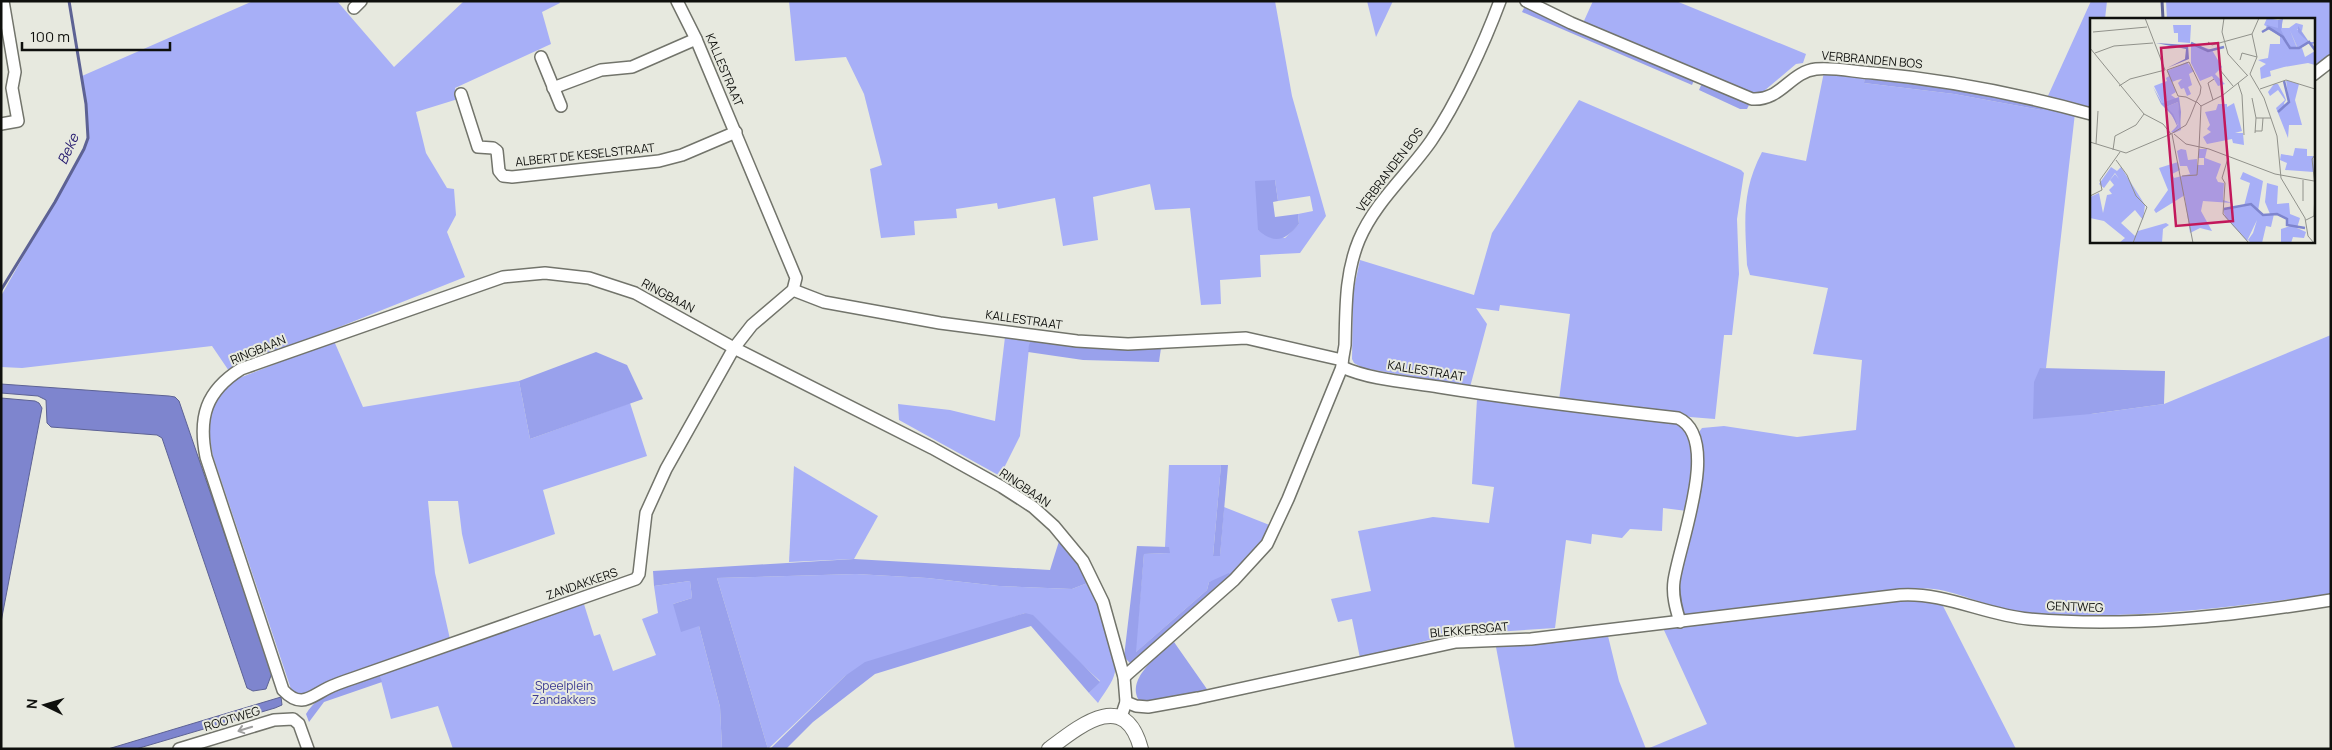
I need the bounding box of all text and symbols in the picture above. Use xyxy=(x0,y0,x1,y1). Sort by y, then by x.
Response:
inset map xyxy=(2090,18,2314,242)
scale bar xyxy=(22,20,170,52)
text: 100 m xyxy=(30,26,70,47)
street label: KALLESTRAAT xyxy=(701,31,748,110)
street label: VERBRANDEN BOS xyxy=(1821,47,1923,72)
street label: VERBRANDEN BOS xyxy=(1352,124,1427,215)
water label: Beke xyxy=(52,130,83,167)
street label: ALBERT DE KESELSTRAAT xyxy=(514,139,656,170)
street label: RINGBAAN xyxy=(639,274,698,317)
street label: KALLESTRAAT xyxy=(984,306,1065,333)
street label: RINGBAAN xyxy=(228,331,288,368)
street label: KALLESTRAAT xyxy=(1386,356,1467,385)
street label: RINGBAAN xyxy=(996,464,1054,511)
street label: ZANDAKKERS xyxy=(544,563,620,604)
street label: GENTWEG xyxy=(2046,597,2104,616)
street label: BLEKKERSGAT xyxy=(1429,618,1510,641)
park label: Speelplein Zandakkers xyxy=(532,677,596,708)
north arrow xyxy=(20,680,70,730)
text: N xyxy=(22,698,41,710)
street label: ROOTWEG xyxy=(202,702,263,735)
one-way arrow xyxy=(238,725,254,735)

